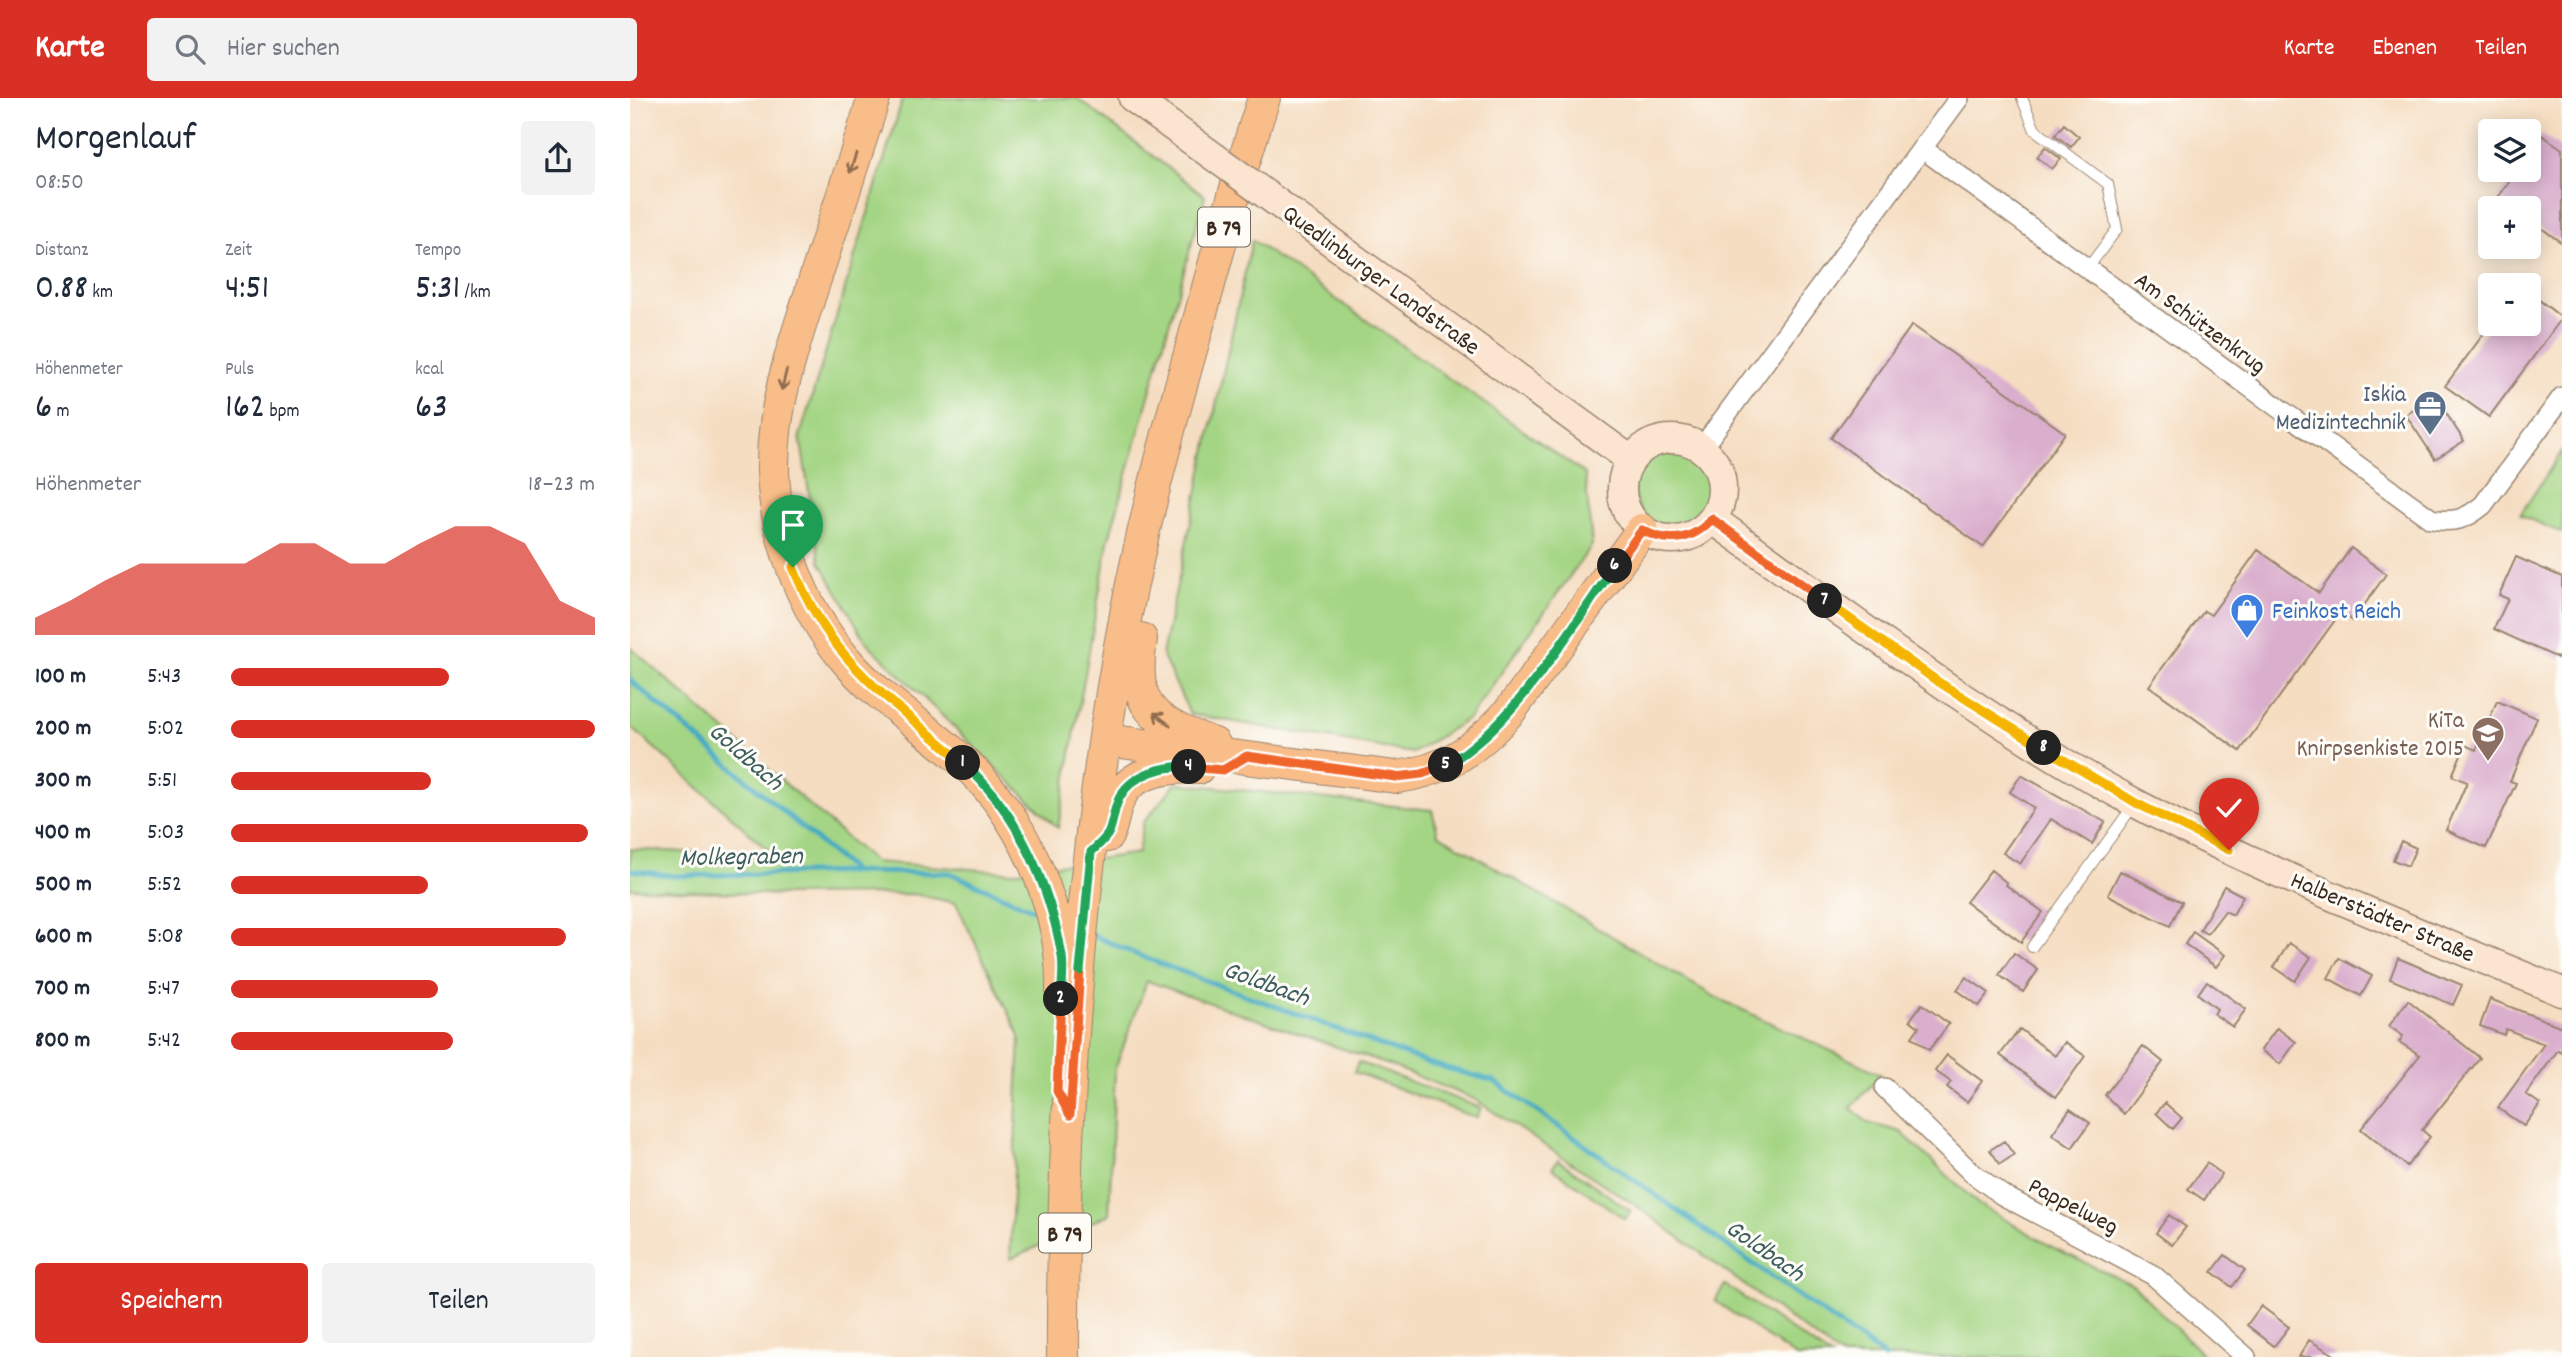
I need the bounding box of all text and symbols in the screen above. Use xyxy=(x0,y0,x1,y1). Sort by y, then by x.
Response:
search box xyxy=(147,18,637,81)
text: Karte xyxy=(35,26,105,73)
icon: search xyxy=(171,30,209,68)
text: Hier suchen xyxy=(227,31,340,68)
text: Karte xyxy=(2284,32,2334,66)
text: Ebenen xyxy=(2372,32,2437,66)
text: Teilen xyxy=(2475,32,2527,66)
text: Morgenlauf xyxy=(35,113,196,168)
map controls xyxy=(2478,119,2541,336)
button: layers xyxy=(2478,119,2541,182)
button: share xyxy=(521,121,595,195)
one-way arrow xyxy=(846,152,859,174)
text: 08:50 xyxy=(35,167,84,200)
button: + xyxy=(2478,196,2541,259)
street label: Quedlinburger Landstraße xyxy=(1274,198,1486,365)
road number: B 79 xyxy=(1198,208,1250,246)
text: Distanz xyxy=(35,238,88,265)
text: Zeit xyxy=(225,238,252,265)
text: Tempo xyxy=(415,238,461,265)
text: 0.88 xyxy=(35,265,88,315)
text: 4:51 xyxy=(225,265,269,315)
text: 5:31 xyxy=(415,265,460,315)
street label: Am Schützenkrug xyxy=(2126,265,2272,384)
button: − xyxy=(2478,273,2541,336)
text: km xyxy=(88,280,113,307)
text: /km xyxy=(460,280,491,307)
text: Höhenmeter xyxy=(35,357,123,384)
text: Puls xyxy=(225,357,254,384)
text: kcal xyxy=(415,357,444,384)
one-way arrow xyxy=(777,368,790,390)
place label: Iskia Medizintechnik xyxy=(2276,379,2407,441)
text: 6 xyxy=(35,384,52,434)
text: 162 xyxy=(225,384,265,434)
text: 63 xyxy=(415,384,448,434)
office icon: Iskia Medizintechnik xyxy=(2411,388,2449,437)
text: m xyxy=(52,399,70,426)
text: bpm xyxy=(265,399,300,426)
text: Höhenmeter xyxy=(35,469,141,502)
text: 18–23 m xyxy=(528,469,595,502)
pin xyxy=(763,495,823,567)
icon: arrive xyxy=(774,506,812,544)
pin: 6 xyxy=(1598,548,1632,584)
text: 6 xyxy=(1610,552,1619,579)
pin: 7 xyxy=(1808,584,1842,618)
text: 7 xyxy=(1821,587,1828,614)
shop icon: Feinkost Reich xyxy=(2228,591,2266,640)
place label: Feinkost Reich xyxy=(2272,596,2401,630)
text: 100 m xyxy=(35,661,86,694)
text: 5:43 xyxy=(147,661,181,694)
place label: KiTa Knirpsenkiste 2015 xyxy=(2297,705,2465,767)
one-way arrow xyxy=(1154,712,1172,727)
text: 200 m xyxy=(35,713,91,746)
text: 5:02 xyxy=(147,713,184,746)
school or university icon: KiTa Knirpsenkiste 2015 xyxy=(2469,714,2507,763)
water label: Goldbach xyxy=(699,715,791,801)
pin: 8 xyxy=(2026,730,2062,766)
text: 8 xyxy=(2040,734,2047,761)
pin: 1 xyxy=(946,746,980,780)
pin: 5 xyxy=(1428,748,1464,782)
text: 1 xyxy=(960,749,965,776)
pin: 4 xyxy=(1172,750,1206,784)
text: 5 xyxy=(1441,751,1450,778)
text: 4 xyxy=(1185,753,1192,780)
text: 300 m xyxy=(35,765,91,798)
text: 5:51 xyxy=(147,765,177,798)
pin xyxy=(2199,778,2259,850)
icon: check xyxy=(2210,789,2248,827)
text: 400 m xyxy=(35,817,91,850)
text: 5:03 xyxy=(147,817,184,850)
water label: Molkegraben xyxy=(679,839,804,878)
street label: Halberstädter Straße xyxy=(2285,865,2479,973)
text: 500 m xyxy=(35,869,92,902)
text: 5:52 xyxy=(147,869,182,902)
text: 600 m xyxy=(35,921,92,954)
text: 5:08 xyxy=(147,921,183,954)
water label: Goldbach xyxy=(1218,953,1315,1018)
text: 700 m xyxy=(35,973,90,1006)
text: 5:47 xyxy=(147,973,180,1006)
pin: 2 xyxy=(1044,982,1078,1016)
text: 2 xyxy=(1056,985,1065,1012)
text: 800 m xyxy=(35,1025,90,1058)
text: 5:42 xyxy=(147,1025,181,1058)
street label: Pappelweg xyxy=(2022,1170,2124,1245)
water label: Goldbach xyxy=(1717,1211,1812,1293)
road number: B 79 xyxy=(1039,1214,1091,1252)
button: Speichern xyxy=(35,1263,308,1343)
button: Teilen xyxy=(322,1263,595,1343)

